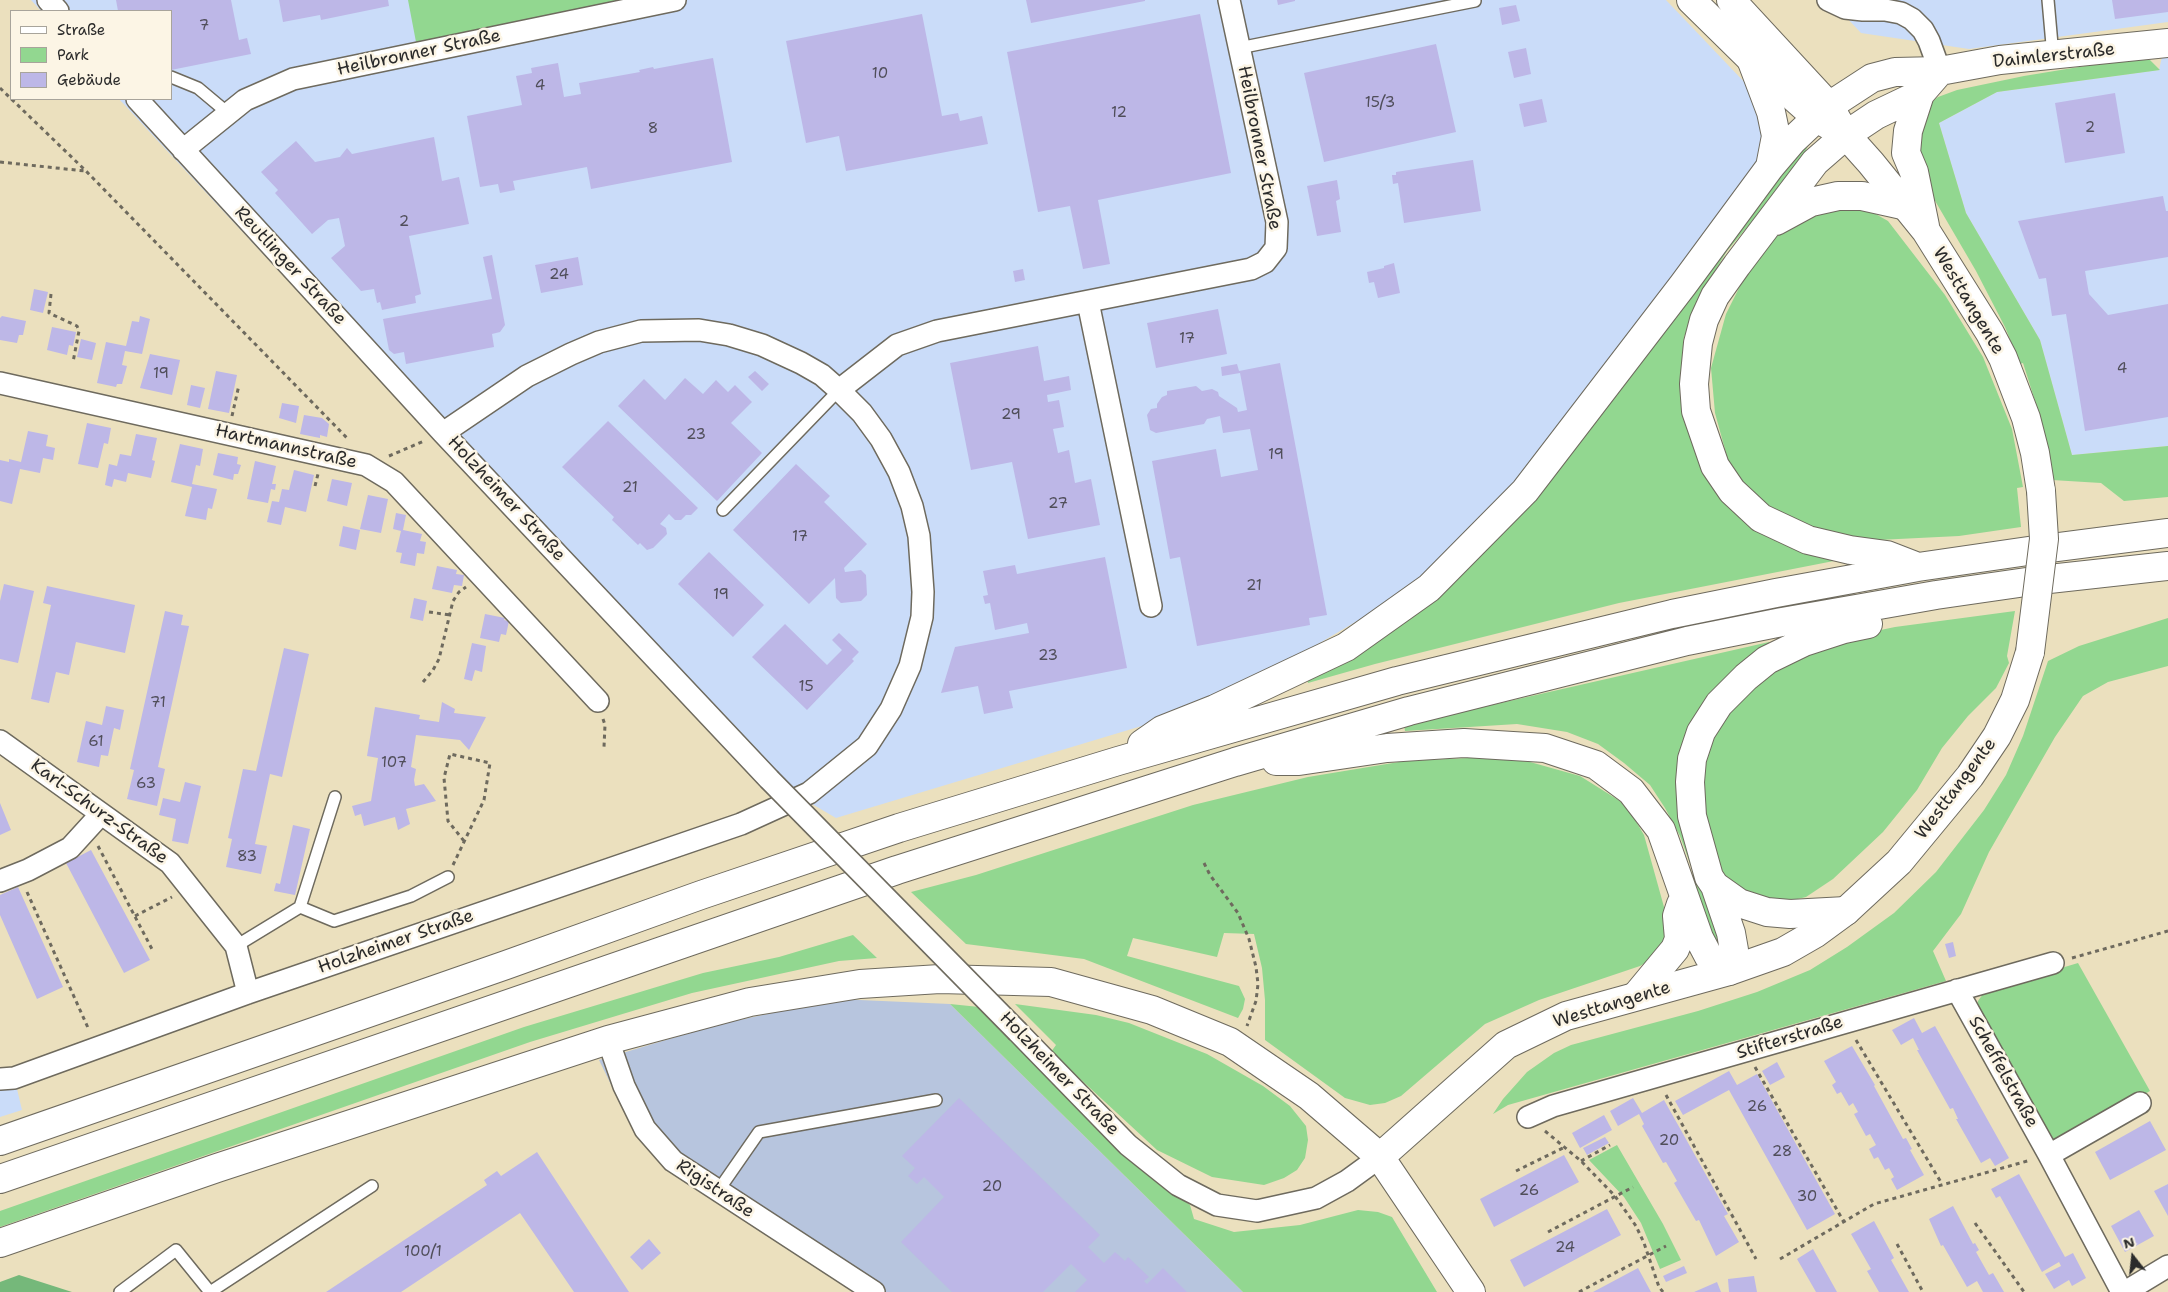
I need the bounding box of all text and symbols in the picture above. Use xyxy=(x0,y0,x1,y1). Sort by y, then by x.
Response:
legend xyxy=(10,10,172,100)
house number: 7 xyxy=(199,17,209,35)
text: Straße xyxy=(57,20,105,40)
street label: Heilbronner Straße xyxy=(335,25,503,81)
street label: Daimlerstraße xyxy=(1992,39,2116,73)
text: Park xyxy=(57,45,89,65)
street label: Heilbronner Straße xyxy=(1232,64,1286,232)
house number: 10 xyxy=(872,65,888,83)
text: Gebäude xyxy=(57,70,121,90)
house number: 4 xyxy=(535,77,545,95)
house number: 15/3 xyxy=(1365,94,1395,112)
house number: 12 xyxy=(1111,104,1127,122)
house number: 2 xyxy=(2085,119,2095,137)
house number: 8 xyxy=(648,120,658,138)
street label: Reutlinger Straße xyxy=(229,202,351,330)
house number: 2 xyxy=(399,213,409,231)
street label: Westtangente xyxy=(1927,243,2009,359)
house number: 24 xyxy=(549,266,569,284)
house number: 17 xyxy=(1179,330,1195,348)
house number: 4 xyxy=(2117,360,2127,378)
house number: 19 xyxy=(153,365,169,383)
house number: 29 xyxy=(1001,406,1021,424)
street label: Hartmannstraße xyxy=(213,420,359,474)
house number: 23 xyxy=(686,426,706,444)
street label: Holzheimer Straße xyxy=(442,432,570,566)
house number: 19 xyxy=(1268,446,1284,464)
house number: 21 xyxy=(622,479,638,497)
house number: 27 xyxy=(1048,495,1068,513)
house number: 17 xyxy=(792,528,808,546)
house number: 21 xyxy=(1246,577,1262,595)
house number: 19 xyxy=(713,586,729,604)
house number: 23 xyxy=(1038,647,1058,665)
house number: 15 xyxy=(798,678,814,696)
house number: 71 xyxy=(150,694,166,712)
house number: 61 xyxy=(88,733,104,751)
street label: Westtangente xyxy=(1911,734,2001,844)
house number: 107 xyxy=(381,754,407,772)
street label: Karl-Schurz-Straße xyxy=(26,755,172,869)
house number: 63 xyxy=(136,775,156,793)
house number: 83 xyxy=(237,848,257,866)
street label: Holzheimer Straße xyxy=(315,905,477,979)
street label: Westtangente xyxy=(1551,977,1673,1033)
street label: Holzheimer Straße xyxy=(995,1008,1123,1140)
street label: Stifterstraße xyxy=(1734,1012,1846,1064)
street label: Scheffelstraße xyxy=(1963,1012,2043,1132)
house number: 26 xyxy=(1747,1098,1767,1116)
house number: 20 xyxy=(1659,1132,1679,1150)
house number: 28 xyxy=(1772,1143,1792,1161)
street label: Rigistraße xyxy=(672,1155,758,1223)
house number: 20 xyxy=(982,1178,1002,1196)
house number: 26 xyxy=(1519,1182,1539,1200)
house number: 30 xyxy=(1797,1188,1817,1206)
north arrow xyxy=(2108,1232,2158,1282)
text: N xyxy=(2121,1232,2137,1253)
house number: 24 xyxy=(1555,1239,1575,1257)
house number: 100/1 xyxy=(404,1243,442,1261)

